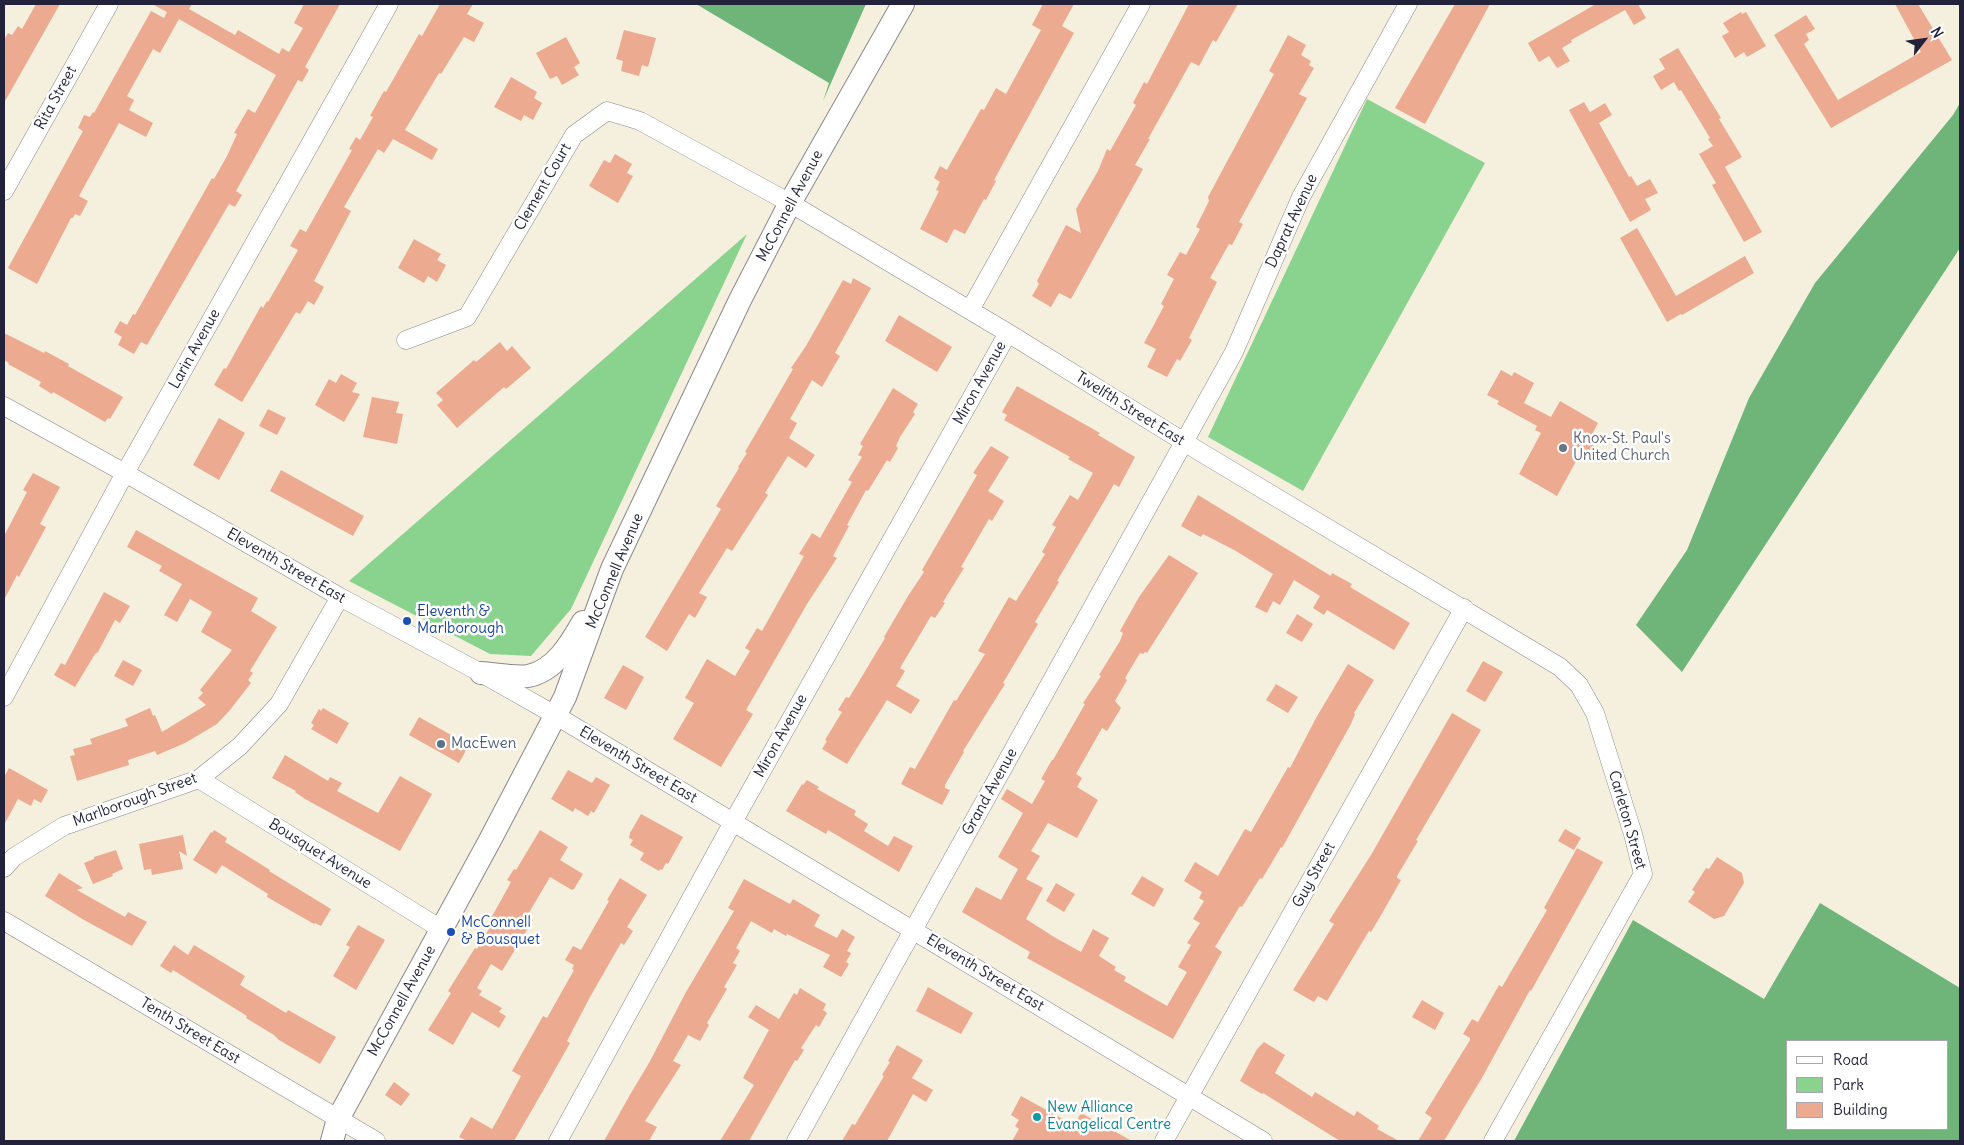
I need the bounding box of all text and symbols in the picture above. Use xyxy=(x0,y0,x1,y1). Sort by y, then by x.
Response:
north arrow xyxy=(1899,15,1949,65)
text: N xyxy=(1927,24,1947,41)
street label: Rita Street xyxy=(31,63,81,133)
street label: Clement Court xyxy=(511,140,575,234)
street label: McConnell Avenue xyxy=(753,147,827,265)
street label: Daprat Avenue xyxy=(1262,171,1322,271)
street label: Larin Avenue xyxy=(166,306,224,392)
street label: Miron Avenue xyxy=(950,338,1010,428)
street label: Twelfth Street East xyxy=(1072,368,1188,450)
place label: Knox-St. Paul's United Church xyxy=(1573,430,1671,465)
marker: Knox-St. Paul's United Church xyxy=(1557,442,1569,454)
street label: McConnell Avenue xyxy=(583,511,647,631)
street label: Eleventh Street East xyxy=(223,525,349,607)
place label: Eleventh & Marlborough xyxy=(417,603,504,638)
marker: Eleventh & Marlborough xyxy=(401,615,413,627)
street label: Miron Avenue xyxy=(751,691,811,781)
street label: Eleventh Street East xyxy=(576,723,700,807)
place label: MacEwen xyxy=(451,735,516,753)
marker: MacEwen xyxy=(435,738,447,750)
street label: Grand Avenue xyxy=(959,745,1021,839)
street label: Marlborough Street xyxy=(71,769,199,831)
street label: Carleton Street xyxy=(1604,769,1650,871)
street label: Bousquet Avenue xyxy=(265,815,375,893)
street label: Guy Street xyxy=(1289,839,1339,911)
place label: McConnell & Bousquet xyxy=(461,914,540,949)
marker: McConnell & Bousquet xyxy=(445,926,457,938)
street label: Eleventh Street East xyxy=(923,931,1047,1015)
street label: McConnell Avenue xyxy=(364,943,440,1059)
street label: Tenth Street East xyxy=(137,994,243,1068)
legend xyxy=(1786,1040,1949,1130)
text: Road xyxy=(1833,1050,1868,1069)
text: Park xyxy=(1833,1075,1864,1094)
place label: New Alliance Evangelical Centre xyxy=(1047,1099,1171,1134)
text: Building xyxy=(1833,1100,1888,1119)
marker: New Alliance Evangelical Centre xyxy=(1031,1111,1043,1123)

